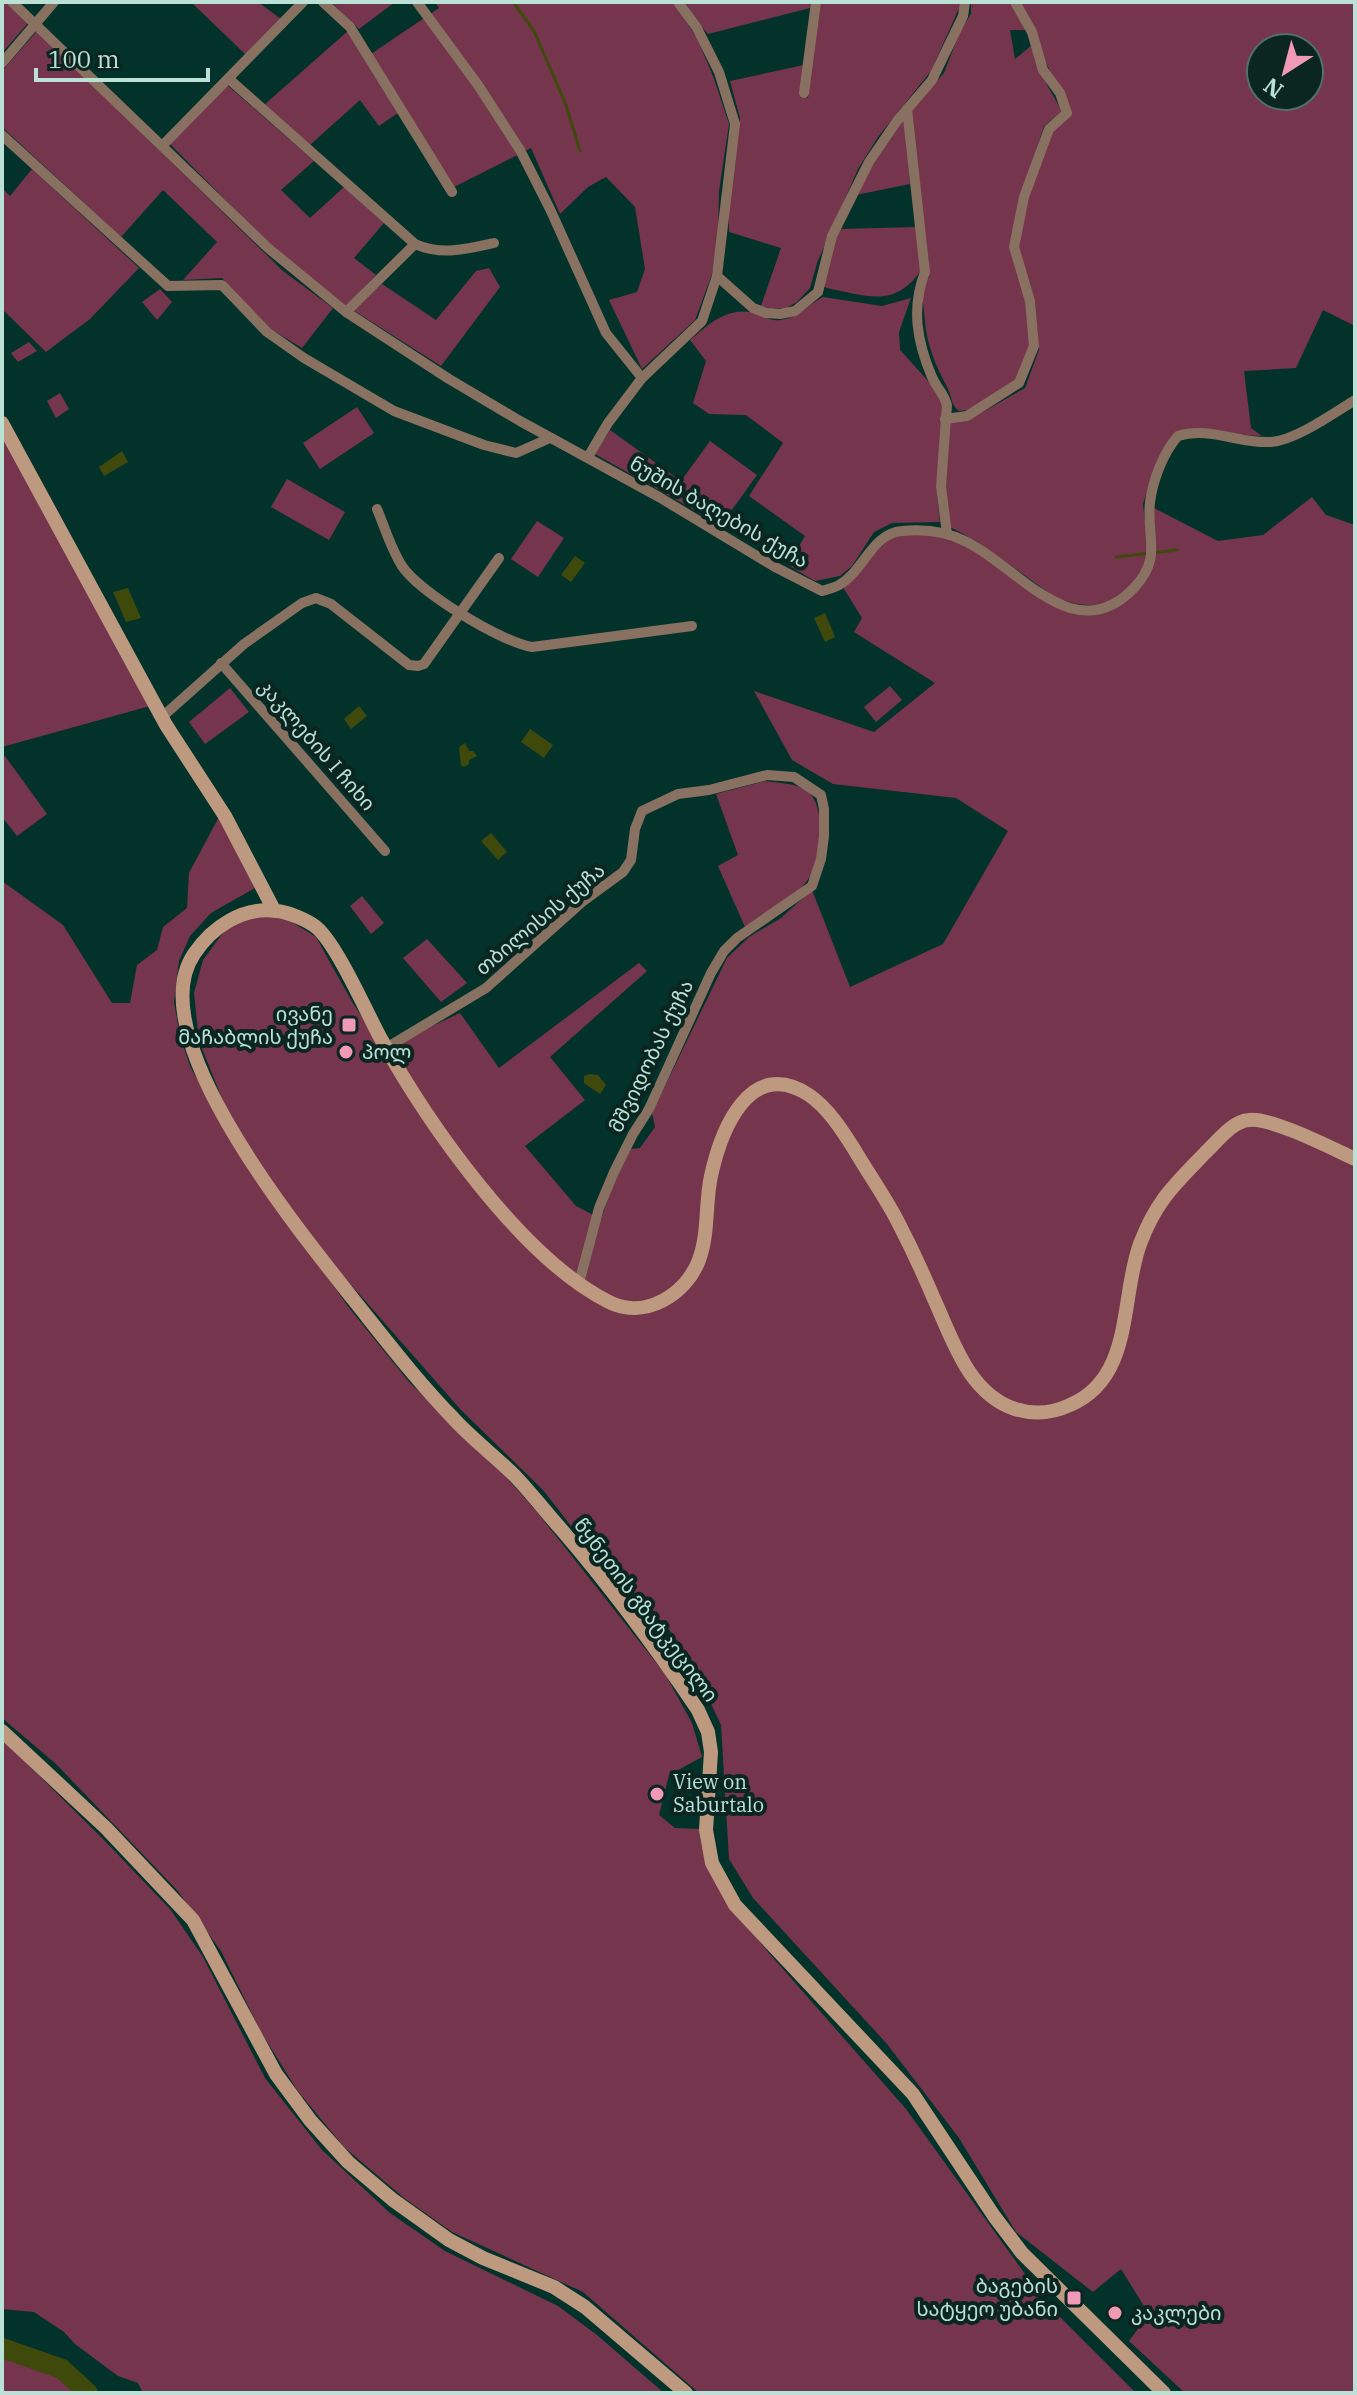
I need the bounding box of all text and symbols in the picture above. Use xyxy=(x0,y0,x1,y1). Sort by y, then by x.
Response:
scale bar xyxy=(36,32,208,82)
north arrow xyxy=(1245,32,1325,112)
text: 100 m xyxy=(48,43,120,75)
text: N xyxy=(1257,72,1289,105)
street label: ნუშის ბაღების ქუჩა xyxy=(625,449,814,574)
street label: კაკლების I ჩიხი xyxy=(253,673,382,816)
street label: თბილისის ქუჩა xyxy=(469,856,610,981)
street label: მშვიდობას ქუჩა xyxy=(602,975,699,1137)
place label: ივანე მაჩაბლის ქუჩა xyxy=(178,1000,333,1050)
marker: ივანე მაჩაბლის ქუჩა xyxy=(340,1016,358,1034)
place label: პოლ xyxy=(362,1038,411,1065)
marker: პოლ xyxy=(337,1043,355,1061)
street label: წყნეთის გზატკეცილი xyxy=(568,1512,725,1707)
place label: View on Saburtalo xyxy=(673,1768,764,1818)
marker: View on Saburtalo xyxy=(648,1785,666,1803)
place label: ბაგების სატყეო უბანი xyxy=(916,2272,1058,2322)
marker: ბაგების სატყეო უბანი xyxy=(1065,2289,1083,2307)
place label: კაკლები xyxy=(1131,2299,1222,2326)
marker: კაკლები xyxy=(1106,2304,1124,2322)

